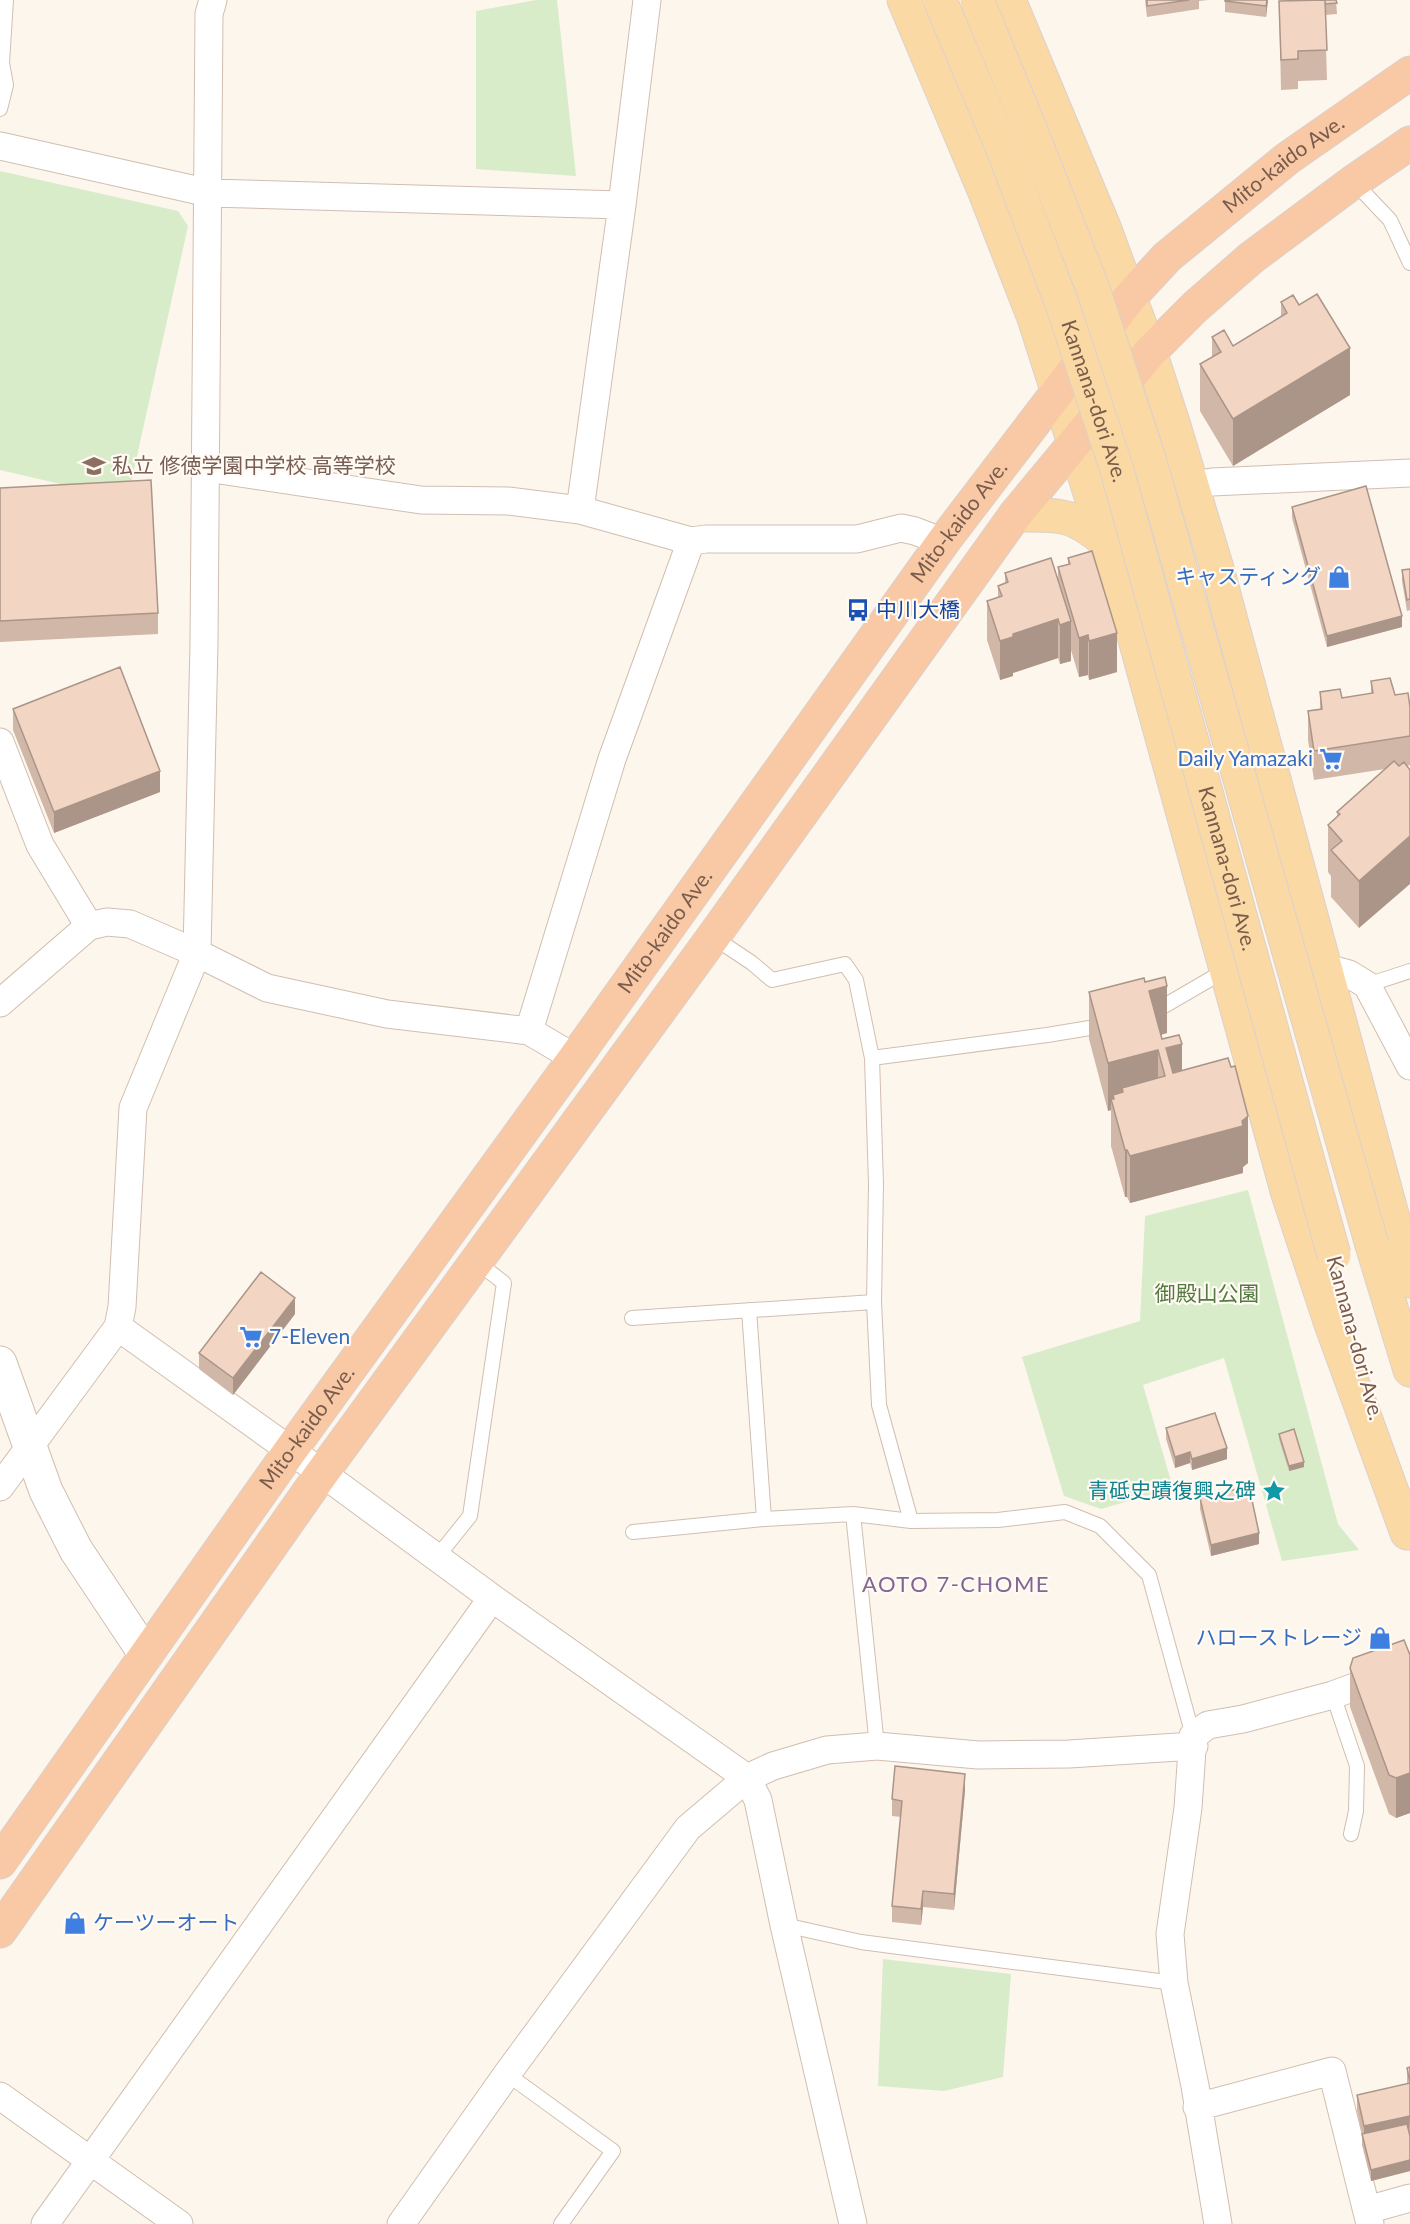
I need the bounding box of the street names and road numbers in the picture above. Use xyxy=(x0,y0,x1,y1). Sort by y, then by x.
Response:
street label: Mito-kaido Ave. xyxy=(1217,109,1348,217)
street label: Kannana-dori Ave. xyxy=(1057,316,1134,485)
street label: Mito-kaido Ave. xyxy=(904,455,1012,587)
street label: Kannana-dori Ave. xyxy=(1194,783,1263,953)
street label: Mito-kaido Ave. xyxy=(611,864,717,997)
street label: Kannana-dori Ave. xyxy=(1322,1253,1390,1423)
street label: Mito-kaido Ave. xyxy=(253,1360,359,1493)

